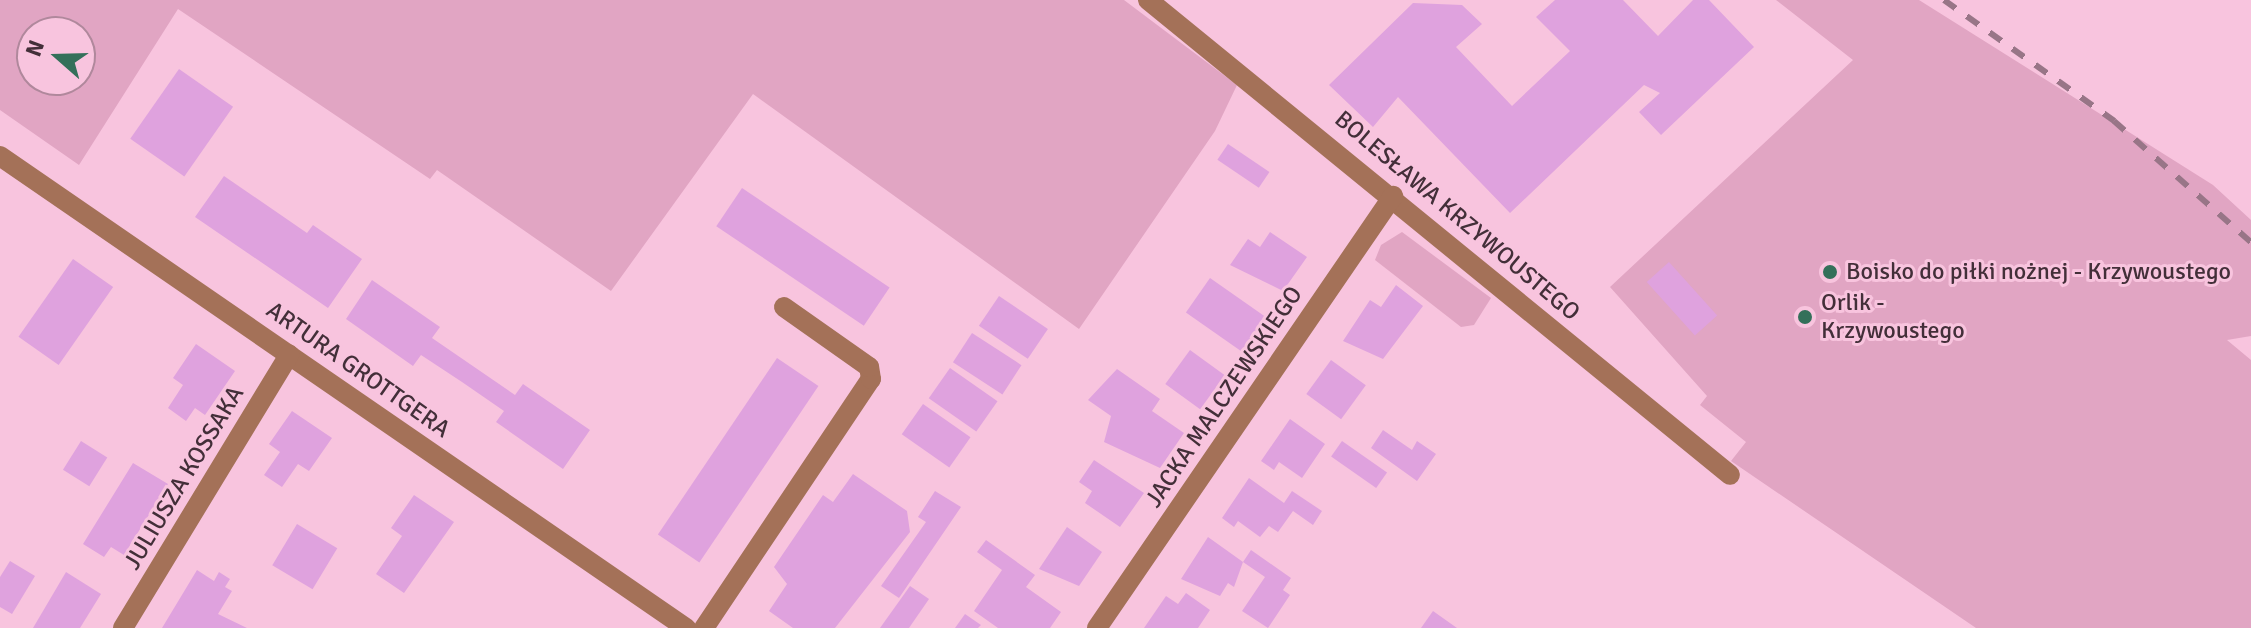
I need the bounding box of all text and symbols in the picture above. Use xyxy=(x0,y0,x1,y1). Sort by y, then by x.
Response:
north arrow xyxy=(16,16,96,96)
text: N xyxy=(20,36,50,60)
street label: BOLESŁAWA KRZYWOUSTEGO xyxy=(1329,105,1585,327)
place label: Boisko do piłki nożnej - Krzywoustego xyxy=(1846,258,2231,286)
marker: Boisko do piłki nożnej - Krzywoustego xyxy=(1821,263,1839,281)
street label: JACKA MALCZEWSKIEGO xyxy=(1139,281,1309,513)
place label: Orlik - Krzywoustego xyxy=(1821,289,1965,345)
street label: ARTURA GROTTGERA xyxy=(261,296,455,444)
marker: Orlik - Krzywoustego xyxy=(1796,308,1814,326)
street label: JULIUSZA KOSSAKA xyxy=(118,381,250,575)

